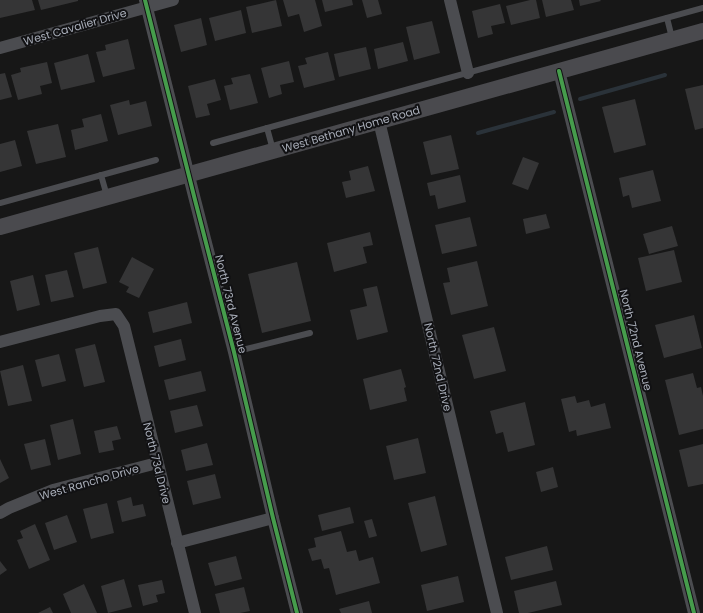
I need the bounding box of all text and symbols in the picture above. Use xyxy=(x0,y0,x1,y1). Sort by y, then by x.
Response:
street label: West Cavalier Drive xyxy=(22,5,129,49)
street label: West Bethany Home Road xyxy=(280,102,422,156)
street label: North 73rd Avenue xyxy=(211,253,251,355)
street label: North 72nd Avenue xyxy=(616,288,656,393)
street label: North 72nd Drive xyxy=(420,321,456,413)
street label: North 73d Drive xyxy=(139,421,175,506)
street label: West Rancho Drive xyxy=(37,460,141,504)

